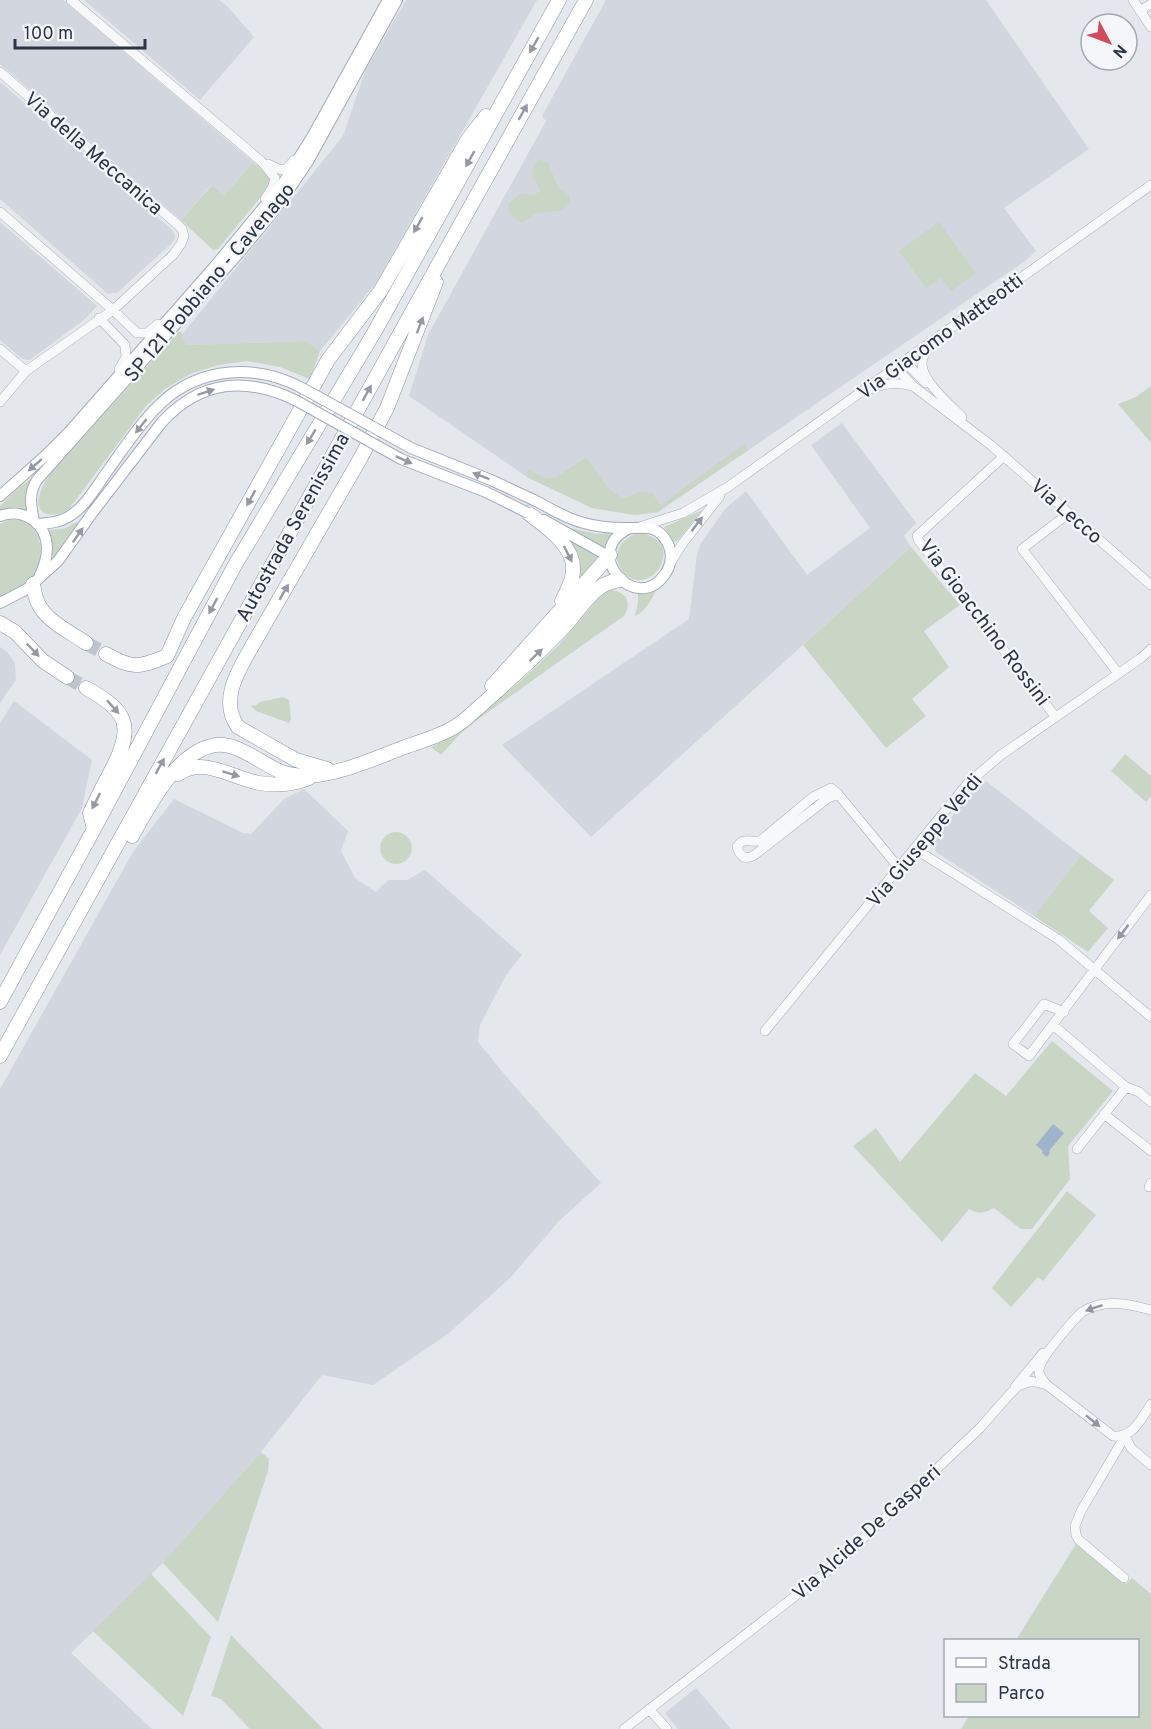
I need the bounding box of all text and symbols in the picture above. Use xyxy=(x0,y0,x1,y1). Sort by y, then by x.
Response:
scale bar xyxy=(15,12,146,50)
north arrow xyxy=(1079,12,1139,72)
text: 100 m xyxy=(24,23,73,46)
one-way arrow xyxy=(529,36,539,53)
text: N xyxy=(1107,40,1130,61)
street label: Via della Meccanica xyxy=(18,87,168,222)
one-way arrow xyxy=(518,104,529,120)
one-way arrow xyxy=(465,150,475,167)
street label: SP 121 Pobbiano - Cavenago xyxy=(119,178,302,388)
one-way arrow xyxy=(413,217,424,233)
street label: Via Giacomo Matteotti xyxy=(853,269,1029,407)
one-way arrow xyxy=(415,316,425,334)
one-way arrow xyxy=(362,384,372,401)
one-way arrow xyxy=(197,387,215,396)
one-way arrow xyxy=(136,418,148,433)
street label: Autostrada Serenissima xyxy=(231,429,357,627)
one-way arrow xyxy=(305,429,316,445)
one-way arrow xyxy=(395,455,412,464)
one-way arrow xyxy=(28,458,43,471)
one-way arrow xyxy=(472,470,490,480)
street label: Via Lecco xyxy=(1024,474,1107,551)
one-way arrow xyxy=(246,490,256,507)
one-way arrow xyxy=(691,516,704,532)
one-way arrow xyxy=(72,527,83,543)
street label: Via Gioacchino Rossini xyxy=(912,535,1055,712)
one-way arrow xyxy=(563,545,573,563)
one-way arrow xyxy=(279,583,289,600)
one-way arrow xyxy=(208,598,218,615)
one-way arrow xyxy=(26,643,40,658)
one-way arrow xyxy=(529,649,543,663)
one-way arrow xyxy=(106,699,119,714)
one-way arrow xyxy=(155,758,166,774)
street label: Via Giuseppe Verdi xyxy=(862,769,989,914)
one-way arrow xyxy=(222,770,240,779)
one-way arrow xyxy=(91,793,100,810)
one-way arrow xyxy=(1117,925,1129,940)
one-way arrow xyxy=(1085,1303,1103,1313)
one-way arrow xyxy=(1085,1415,1101,1428)
street label: Via Alcide De Gasperi xyxy=(788,1460,947,1607)
legend xyxy=(944,1639,1139,1717)
text: Strada xyxy=(998,1653,1051,1676)
text: Parco xyxy=(998,1683,1044,1706)

